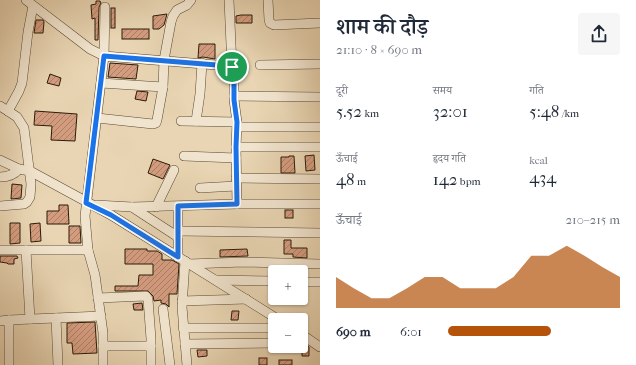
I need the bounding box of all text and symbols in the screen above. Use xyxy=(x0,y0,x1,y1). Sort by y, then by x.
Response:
button: share xyxy=(578,13,620,55)
text: शाम की दौड़ xyxy=(336,14,428,40)
text: 21:10 · 8 × 690 m xyxy=(336,42,422,57)
pin xyxy=(215,50,249,84)
icon: arrive xyxy=(221,56,243,78)
text: दूरी xyxy=(336,84,348,97)
text: समय xyxy=(433,84,452,97)
text: गति xyxy=(529,84,544,97)
text: 5.52 xyxy=(336,101,362,121)
text: 32:01 xyxy=(433,101,468,121)
text: 5:48 xyxy=(529,101,559,121)
text: km xyxy=(362,107,379,120)
text: /km xyxy=(559,107,579,120)
text: ऊँचाई xyxy=(336,152,358,165)
text: हृदय गति xyxy=(433,152,466,165)
text: kcal xyxy=(529,154,548,167)
text: 434 xyxy=(529,167,556,187)
text: 48 xyxy=(336,169,355,189)
text: 142 xyxy=(433,169,458,189)
text: m xyxy=(355,175,366,188)
text: bpm xyxy=(458,175,481,188)
text: ऊँचाई xyxy=(336,212,362,227)
text: 210–215 m xyxy=(565,212,620,227)
map controls xyxy=(268,265,308,353)
button: + xyxy=(268,265,308,305)
button: − xyxy=(268,313,308,353)
text: 690 m xyxy=(336,324,371,339)
text: 6:01 xyxy=(400,324,422,339)

